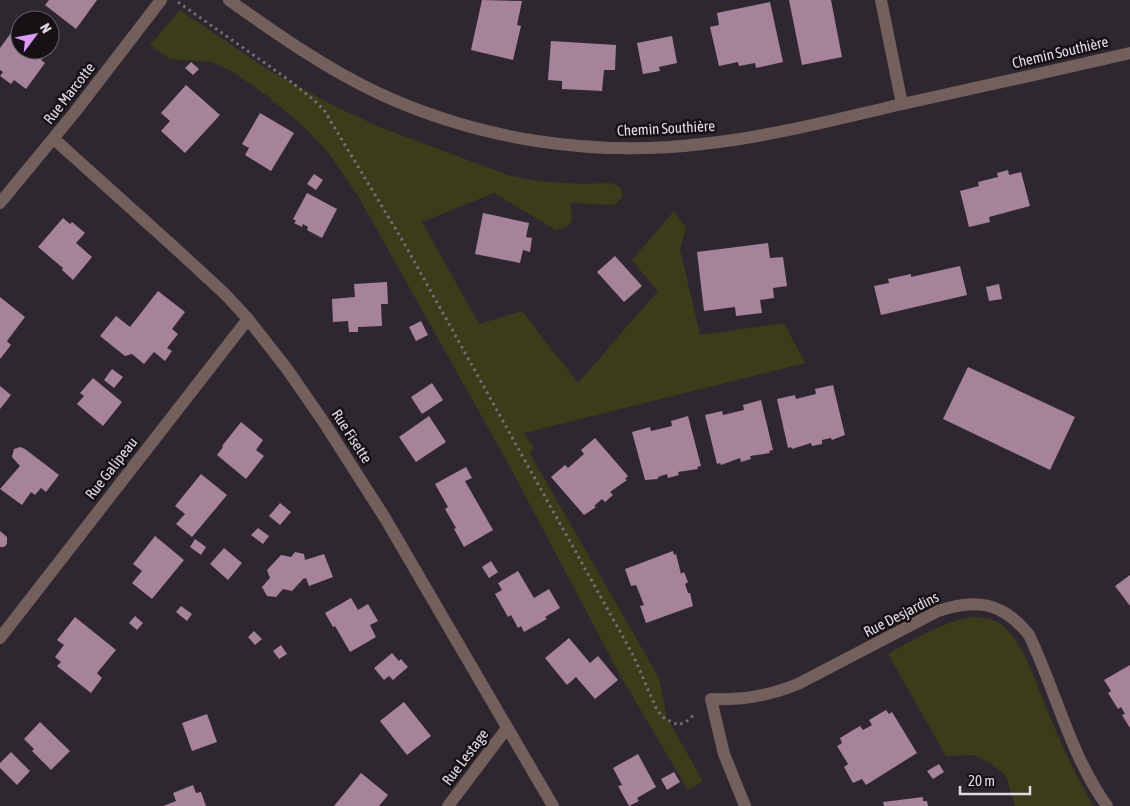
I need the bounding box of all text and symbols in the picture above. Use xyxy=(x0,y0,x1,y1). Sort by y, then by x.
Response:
north arrow xyxy=(10,10,60,60)
text: N xyxy=(37,20,55,36)
street label: Chemin Southière xyxy=(1010,33,1110,71)
street label: Rue Marcotte xyxy=(40,59,98,127)
street label: Chemin Southière xyxy=(617,117,716,139)
street label: Rue Fisette xyxy=(328,406,376,466)
street label: Rue Galipeau xyxy=(81,434,141,502)
street label: Rue Desjardins xyxy=(861,588,941,640)
street label: Rue Lestage xyxy=(438,725,492,788)
scale bar xyxy=(960,764,1030,796)
text: 20 m xyxy=(968,772,995,789)

